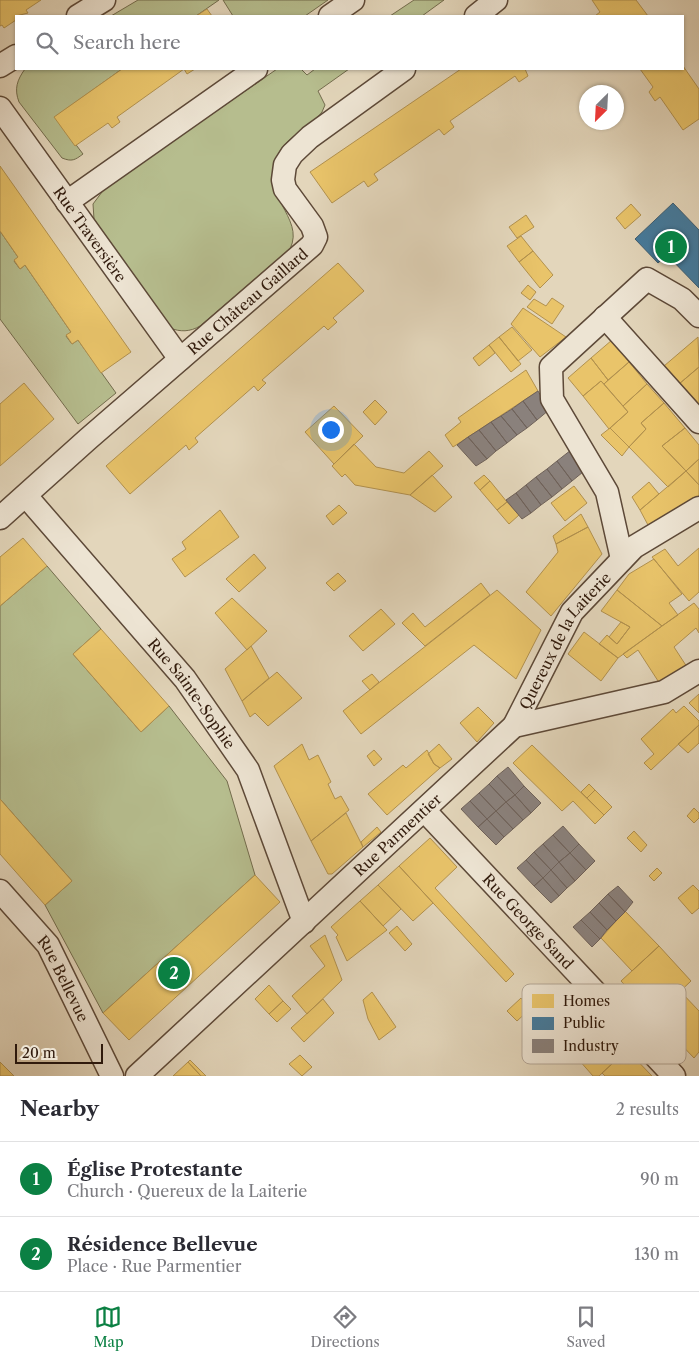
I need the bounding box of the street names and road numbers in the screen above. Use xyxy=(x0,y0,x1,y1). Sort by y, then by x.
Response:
street label: Rue Traversière xyxy=(50,183,131,285)
street label: Rue Château Gaillard xyxy=(183,244,311,358)
street label: Quereux de la Laiterie xyxy=(515,568,615,712)
street label: Rue Sainte-Sophie xyxy=(144,634,240,752)
street label: Rue Parmentier xyxy=(349,789,446,880)
street label: Rue George Sand xyxy=(479,869,578,973)
street label: Rue Bellevue xyxy=(34,931,93,1025)

